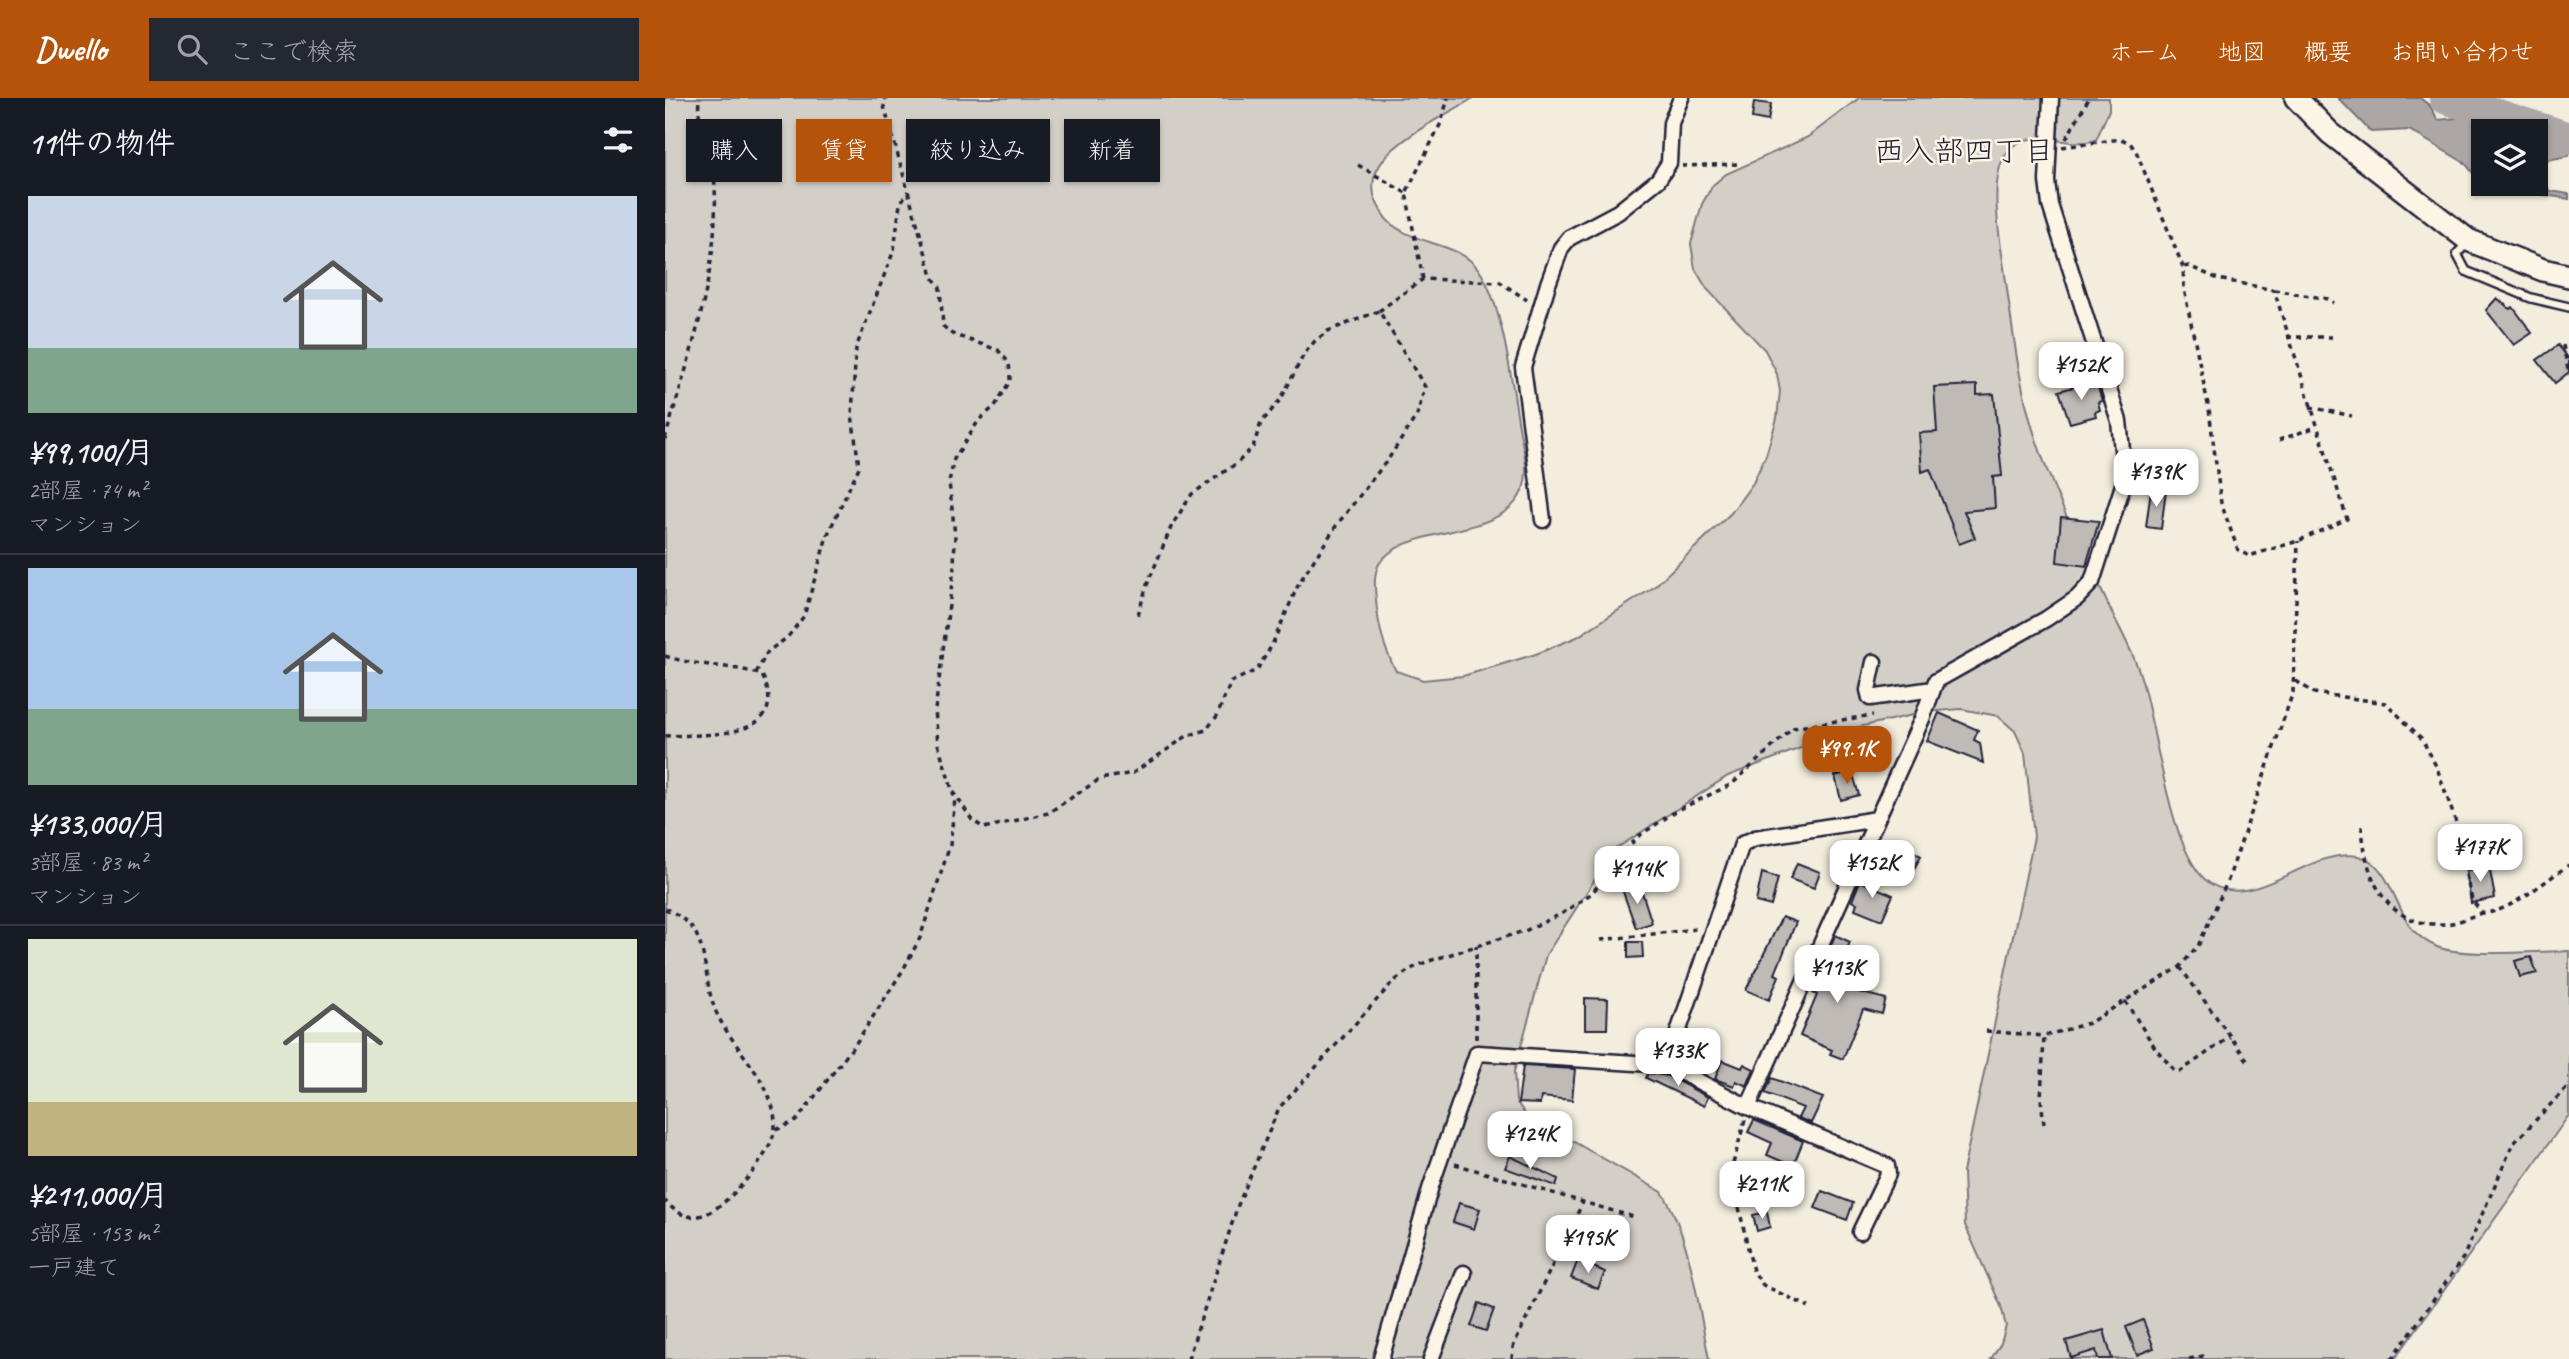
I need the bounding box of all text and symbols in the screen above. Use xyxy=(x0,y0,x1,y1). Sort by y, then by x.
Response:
search box xyxy=(149,18,639,81)
text: Dwello xyxy=(35,28,107,70)
icon: search xyxy=(173,30,211,68)
text: ここで検索 xyxy=(229,35,359,68)
text: ホーム xyxy=(2109,37,2180,67)
text: 地図 xyxy=(2218,37,2266,67)
text: 概要 xyxy=(2304,37,2352,67)
text: お問い合わせ xyxy=(2390,37,2534,67)
chip: 購入 xyxy=(686,119,782,182)
chip: 賃貸 xyxy=(796,119,892,182)
chip: 絞り込み xyxy=(906,119,1050,182)
chip: 新着 xyxy=(1064,119,1160,182)
map controls xyxy=(2471,119,2548,196)
button: layers xyxy=(2471,119,2548,196)
icon: filters xyxy=(599,121,637,159)
text: 11件の物件 xyxy=(28,124,175,162)
district label: 西入部四丁目 xyxy=(1874,132,2054,170)
icon: home xyxy=(270,242,396,368)
pin: ¥152K xyxy=(2032,342,2130,402)
text: ¥152K xyxy=(2055,350,2107,379)
text: ¥99,100/月 xyxy=(28,433,154,471)
pin: ¥139K xyxy=(2107,450,2205,509)
text: ¥139K xyxy=(2130,457,2182,486)
text: 2部屋 · 74 m² xyxy=(28,476,146,505)
text: マンション xyxy=(28,510,142,539)
icon: home xyxy=(270,614,396,740)
pin: ¥99.1K xyxy=(1790,726,1904,786)
text: ¥99.1K xyxy=(1818,734,1876,763)
text: ¥133,000/月 xyxy=(28,805,168,843)
pin: ¥177K xyxy=(2431,824,2529,884)
text: ¥177K xyxy=(2454,832,2506,861)
pin: ¥152K xyxy=(1823,840,1921,900)
pin: ¥114K xyxy=(1588,846,1686,906)
text: 3部屋 · 83 m² xyxy=(28,848,146,877)
text: ¥152K xyxy=(1846,848,1898,877)
text: ¥114K xyxy=(1610,854,1664,883)
text: マンション xyxy=(28,882,142,911)
pin: ¥113K xyxy=(1788,946,1886,1005)
text: ¥113K xyxy=(1810,953,1864,982)
icon: home xyxy=(270,985,396,1111)
pin: ¥133K xyxy=(1629,1028,1727,1088)
text: ¥133K xyxy=(1651,1036,1705,1065)
pin: ¥124K xyxy=(1481,1112,1579,1171)
text: ¥124K xyxy=(1503,1119,1557,1148)
pin: ¥211K xyxy=(1713,1162,1811,1221)
text: ¥211K xyxy=(1735,1169,1789,1198)
text: ¥211,000/月 xyxy=(28,1176,168,1214)
pin: ¥195K xyxy=(1539,1216,1637,1275)
text: 5部屋 · 153 m² xyxy=(28,1219,157,1248)
text: ¥195K xyxy=(1562,1223,1614,1252)
text: 一戸建て xyxy=(28,1253,120,1282)

